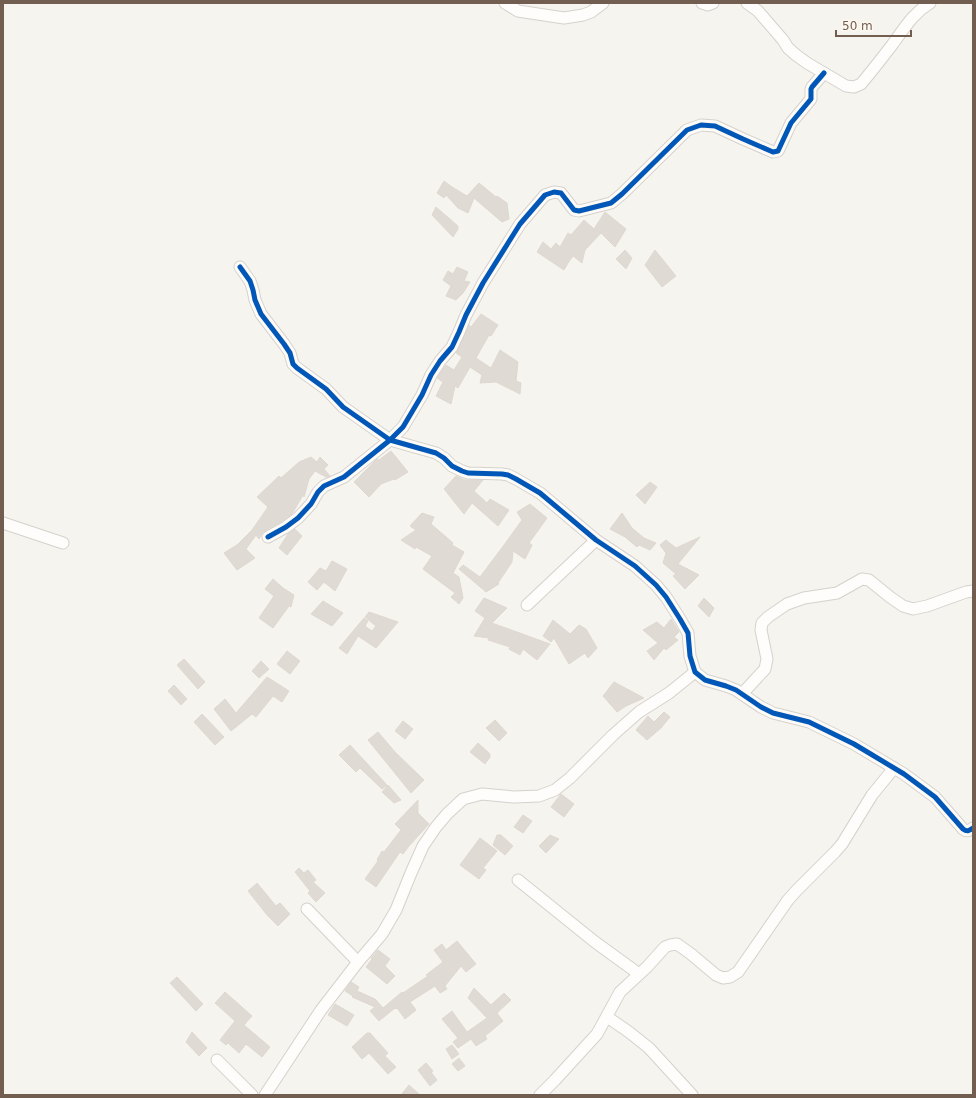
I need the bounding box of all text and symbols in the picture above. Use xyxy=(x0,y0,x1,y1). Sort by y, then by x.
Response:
scale bar xyxy=(836,12,911,38)
text: 50 m xyxy=(842,19,873,33)

